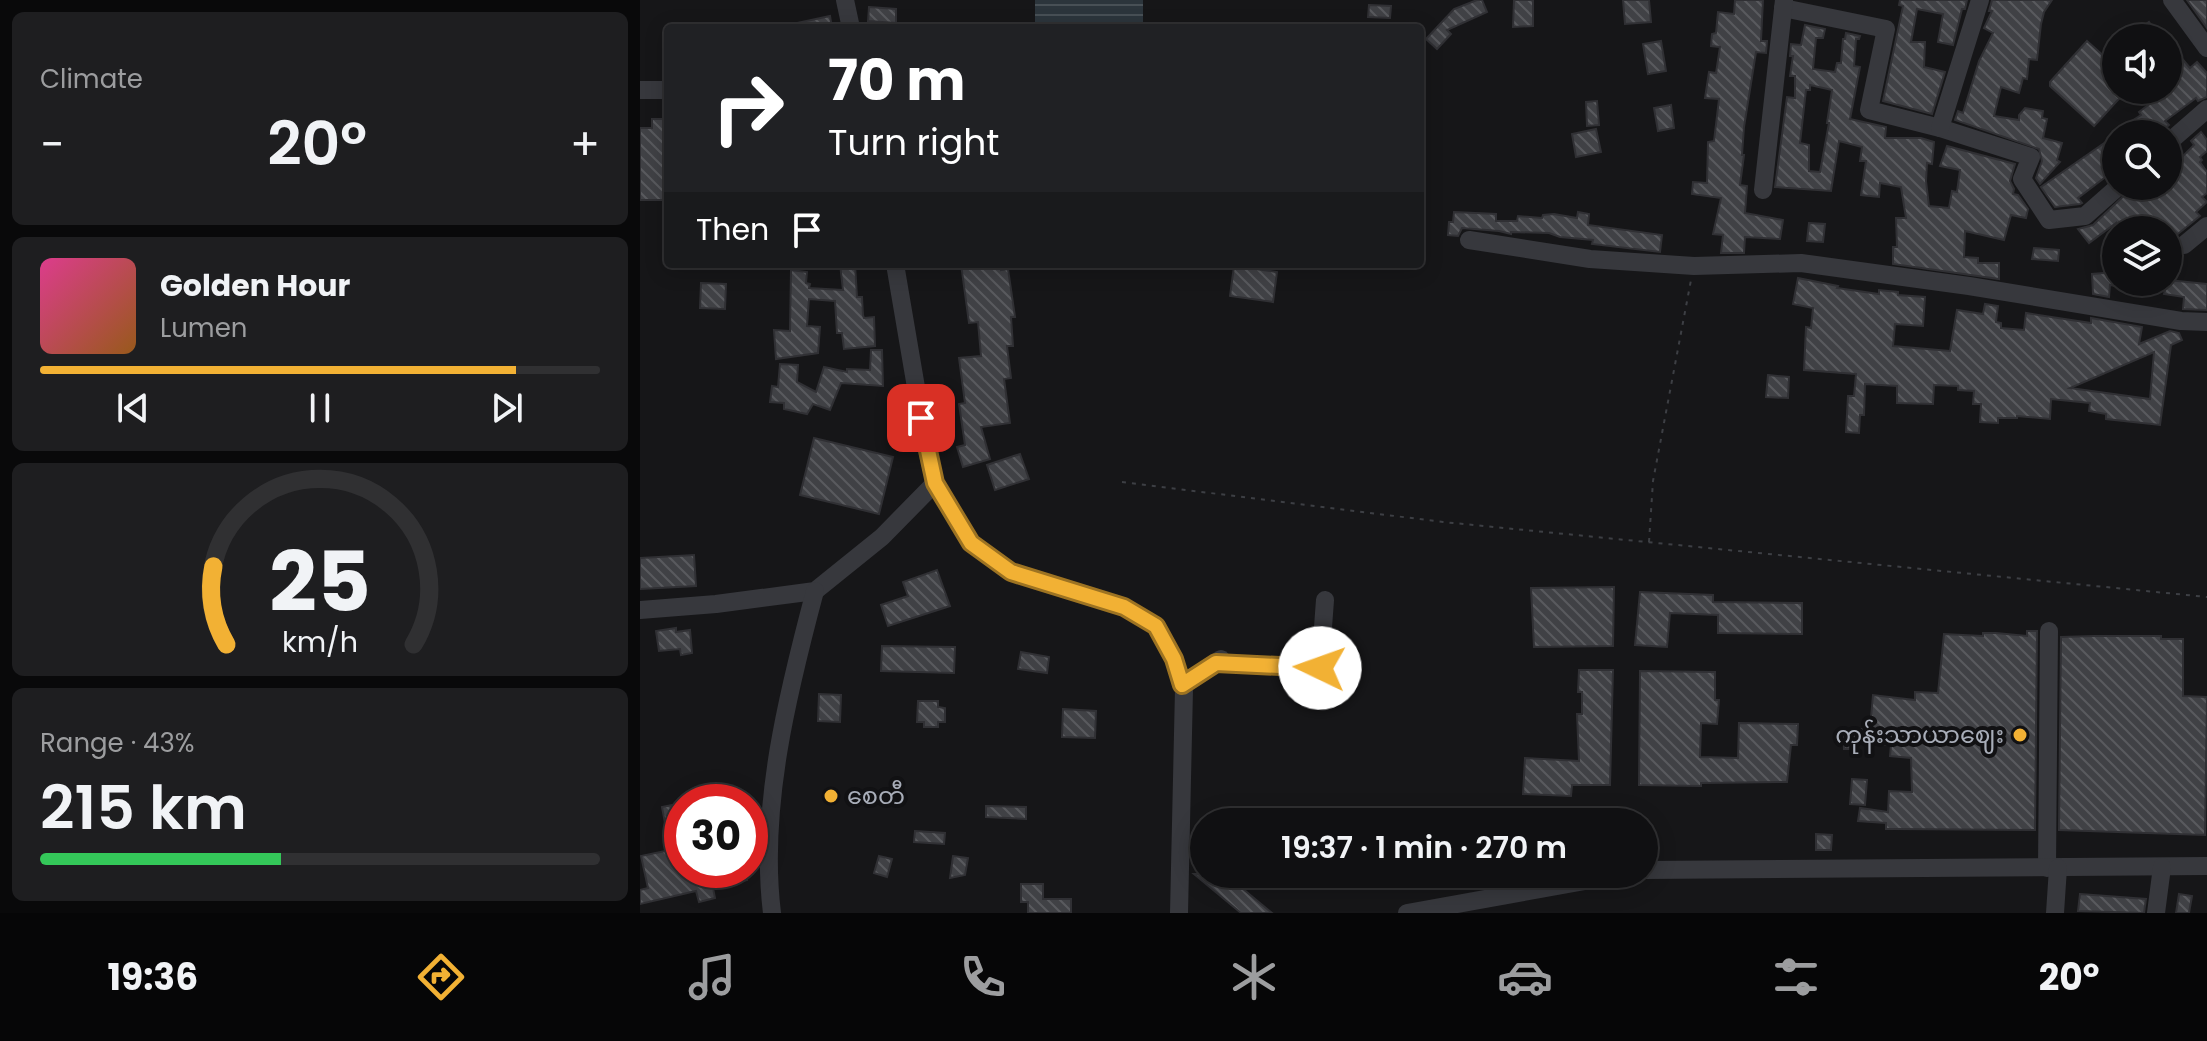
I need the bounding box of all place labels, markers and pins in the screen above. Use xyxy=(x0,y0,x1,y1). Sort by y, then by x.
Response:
pin xyxy=(887,384,955,452)
place label: ကုန်းသာယာဈေး xyxy=(1835,718,2004,754)
marker: ကုန်းသာယာဈေး xyxy=(2011,726,2029,744)
place label: စေတီ xyxy=(847,779,905,812)
marker: စေတီ xyxy=(822,787,840,805)

